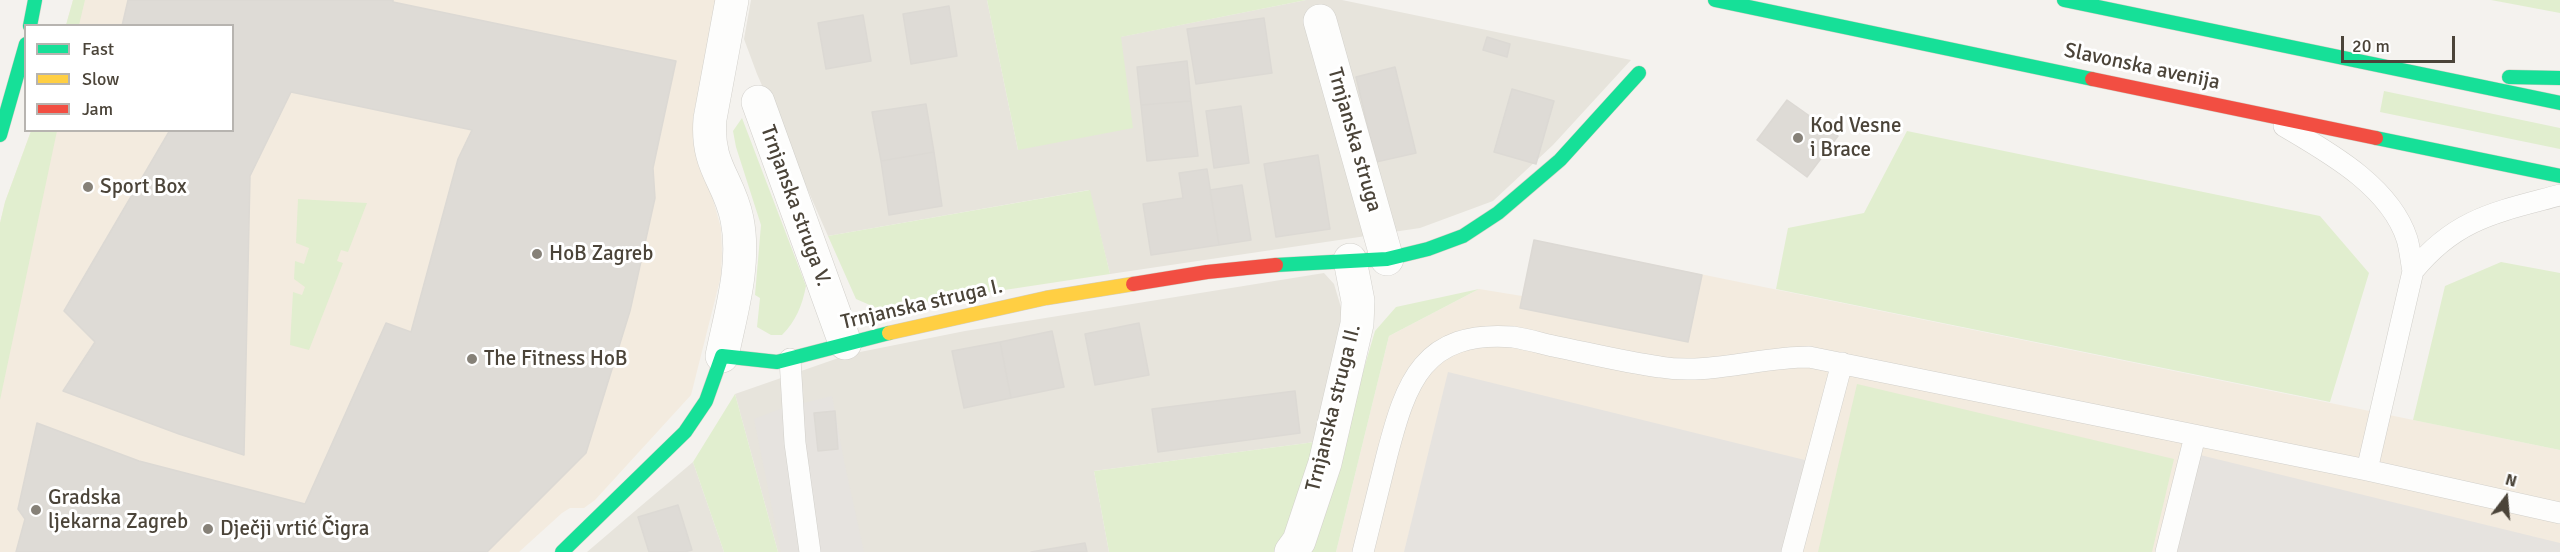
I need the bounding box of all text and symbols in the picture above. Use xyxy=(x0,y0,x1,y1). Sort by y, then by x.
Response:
legend xyxy=(24,24,234,132)
scale bar xyxy=(2344,24,2458,62)
text: 20 m xyxy=(2352,35,2390,57)
text: Fast xyxy=(82,38,114,60)
street label: Slavonska avenija xyxy=(2062,38,2222,96)
street label: Trnjanska struga xyxy=(1321,65,1387,215)
text: Slow xyxy=(82,68,119,90)
text: Jam xyxy=(82,98,113,120)
place label: Kod Vesne i Brace xyxy=(1810,113,1901,163)
street label: Trnjanska struga V. xyxy=(754,122,836,290)
marker: Kod Vesne i Brace xyxy=(1791,131,1805,145)
place label: Sport Box xyxy=(100,174,187,200)
marker: Sport Box xyxy=(81,180,95,194)
place label: HoB Zagreb xyxy=(549,241,653,267)
marker: HoB Zagreb xyxy=(530,247,544,261)
street label: Trnjanska struga I. xyxy=(839,274,1005,336)
street label: Trnjanska struga II. xyxy=(1301,322,1367,494)
place label: The Fitness HoB xyxy=(484,346,628,372)
marker: The Fitness HoB xyxy=(465,352,479,366)
north arrow xyxy=(2476,468,2536,528)
text: N xyxy=(2503,470,2519,492)
place label: Gradska ljekarna Zagreb xyxy=(48,485,188,535)
marker: Gradska ljekarna Zagreb xyxy=(29,503,43,517)
place label: Dječji vrtić Čigra xyxy=(220,516,369,542)
marker: Dječji vrtić Čigra xyxy=(201,522,215,536)

